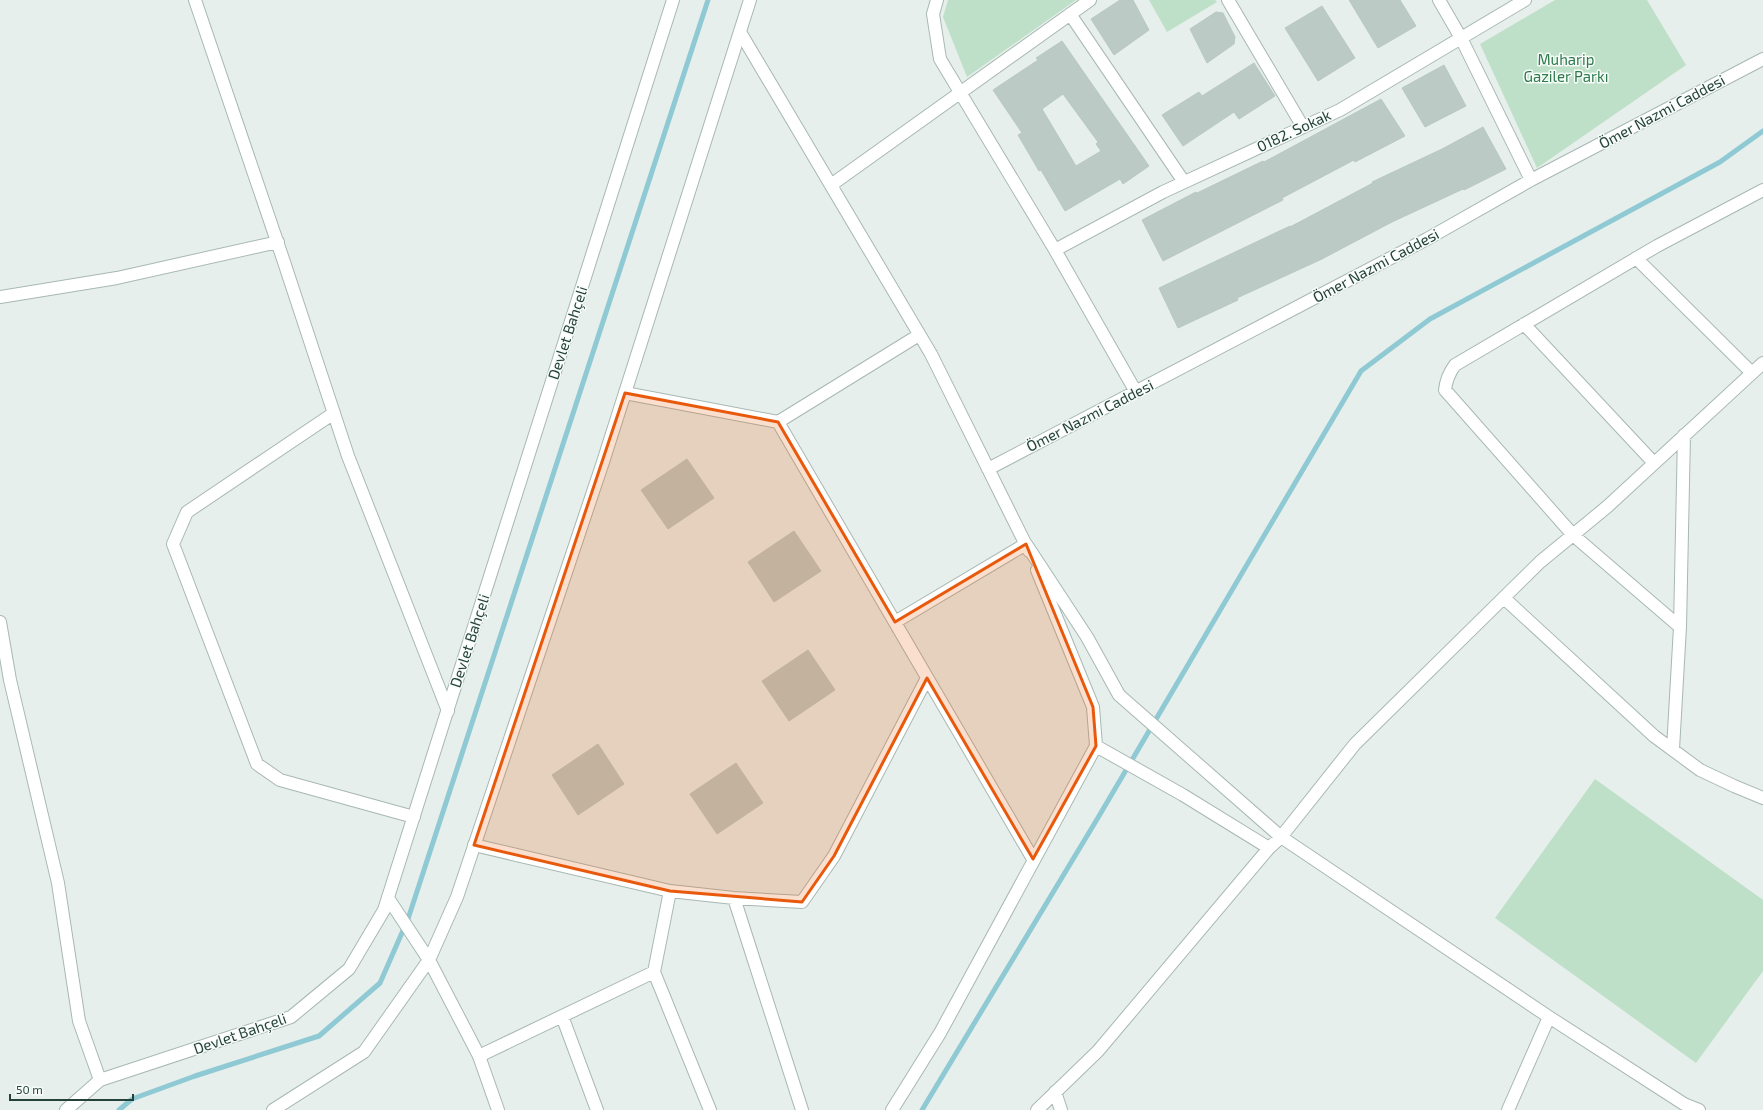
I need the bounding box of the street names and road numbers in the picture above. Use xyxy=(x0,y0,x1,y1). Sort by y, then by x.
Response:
street label: Ömer Nazmi Caddesi xyxy=(1595,70,1728,152)
street label: 0182. Sokak xyxy=(1254,105,1334,155)
street label: Ömer Nazmi Caddesi xyxy=(1309,224,1442,306)
street label: Devlet Bahçeli xyxy=(543,284,592,382)
street label: Ömer Nazmi Caddesi xyxy=(1023,375,1156,455)
street label: Devlet Bahçeli xyxy=(445,592,494,690)
street label: Devlet Bahçeli xyxy=(191,1009,289,1058)

